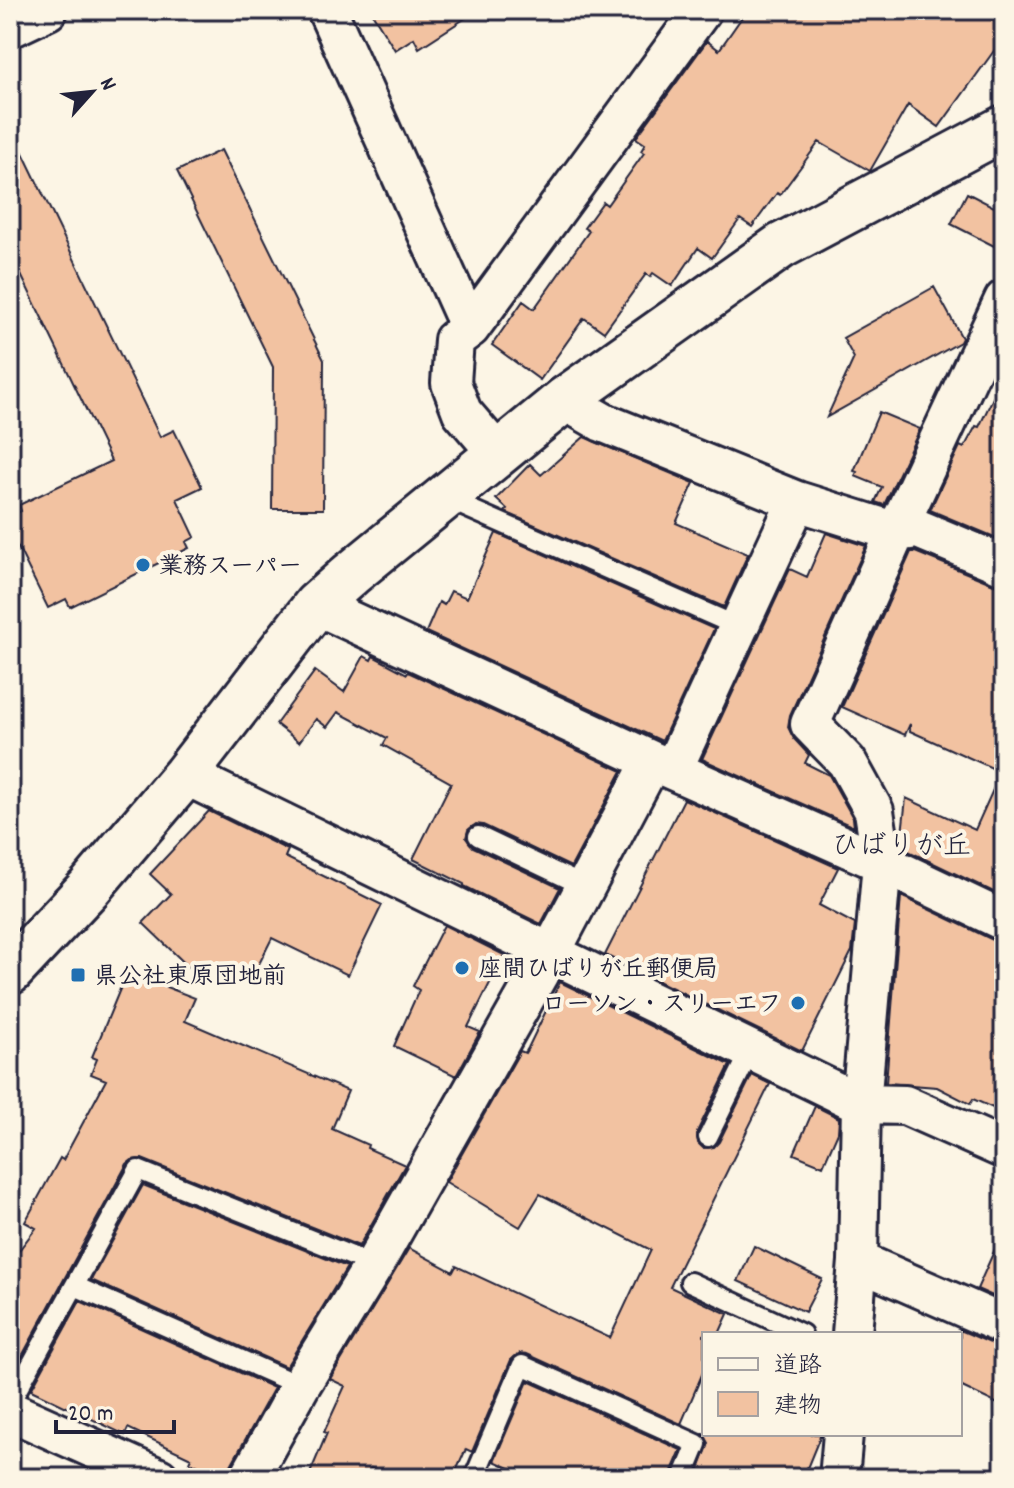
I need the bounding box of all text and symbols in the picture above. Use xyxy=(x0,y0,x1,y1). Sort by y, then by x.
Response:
north arrow xyxy=(52,52,132,132)
text: N xyxy=(90,73,123,97)
place label: 業務スーパー xyxy=(159,551,302,585)
marker: 業務スーパー xyxy=(134,556,152,574)
district label: ひばりが丘 xyxy=(831,829,971,869)
place label: 座間ひばりが丘郵便局 xyxy=(478,954,718,988)
marker: 座間ひばりが丘郵便局 xyxy=(453,959,471,977)
place label: 県公社東原団地前 xyxy=(94,961,286,995)
marker: 県公社東原団地前 xyxy=(69,966,87,984)
place label: ローソン・スリーエフ xyxy=(542,989,782,1023)
marker: ローソン・スリーエフ xyxy=(789,994,807,1012)
legend xyxy=(702,1332,962,1436)
text: 道路 xyxy=(774,1350,822,1384)
scale bar xyxy=(56,1384,174,1434)
text: 建物 xyxy=(774,1390,822,1424)
text: 20 m xyxy=(68,1398,114,1432)

